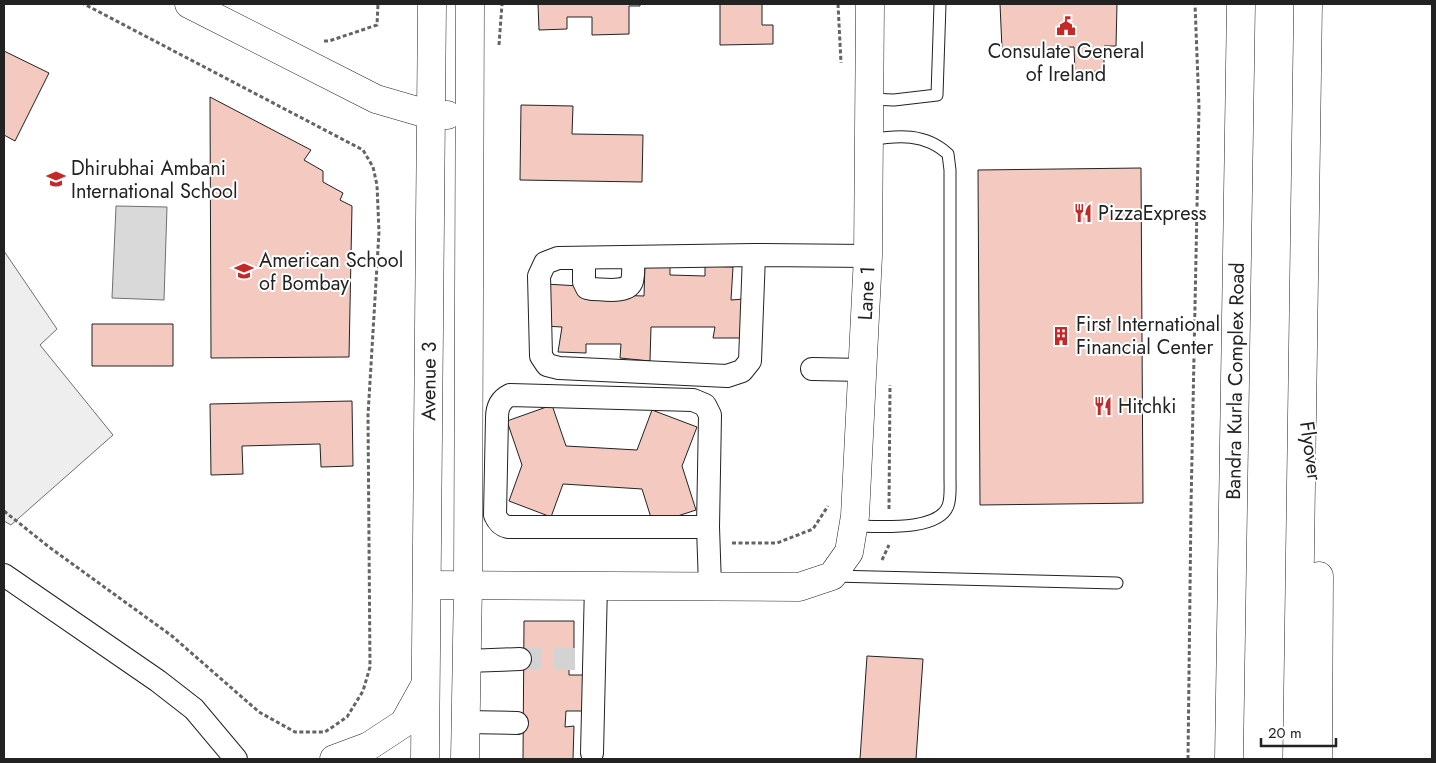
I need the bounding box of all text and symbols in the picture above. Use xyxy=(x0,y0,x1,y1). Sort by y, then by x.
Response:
public building icon: Consulate General of Ireland xyxy=(1055,15,1077,37)
place label: Consulate General of Ireland xyxy=(988,37,1144,89)
place label: Dhirubhai Ambani International School xyxy=(71,154,238,206)
school or university icon: Dhirubhai Ambani International School xyxy=(45,168,67,190)
place label: PizzaExpress xyxy=(1098,199,1207,228)
restaurant icon: PizzaExpress xyxy=(1072,202,1094,224)
place label: American School of Bombay xyxy=(259,246,403,298)
school or university icon: American School of Bombay xyxy=(233,260,255,282)
street label: Bandra Kurla Complex Road xyxy=(1219,262,1252,500)
street label: Lane 1 xyxy=(851,265,882,321)
place label: First International Financial Center xyxy=(1076,310,1220,362)
building icon: First International Financial Center xyxy=(1050,325,1072,347)
street label: Avenue 3 xyxy=(414,341,444,421)
place label: Hitchki xyxy=(1118,392,1176,421)
restaurant icon: Hitchki xyxy=(1092,395,1114,417)
street label: Flyover xyxy=(1292,420,1329,483)
scale bar xyxy=(1261,716,1336,748)
text: 20 m xyxy=(1268,722,1302,744)

